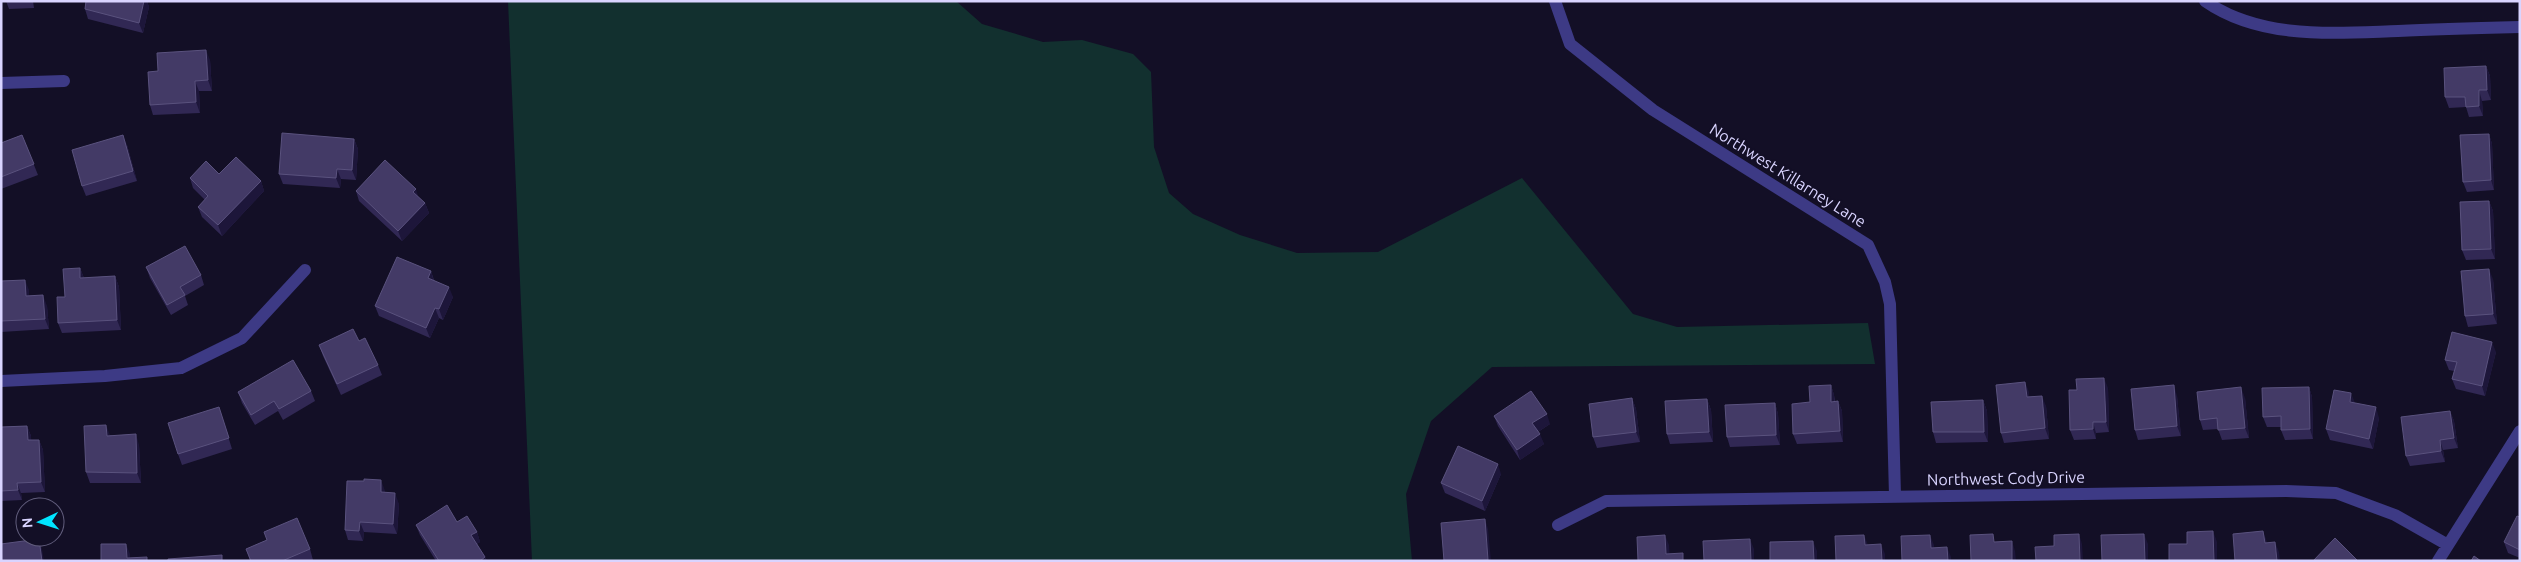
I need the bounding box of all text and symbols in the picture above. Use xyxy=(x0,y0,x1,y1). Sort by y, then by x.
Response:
street label: Northwest Killarney Lane xyxy=(1707,119,1869,231)
street label: Northwest Cody Drive xyxy=(1927,468,2085,488)
north arrow xyxy=(15,497,65,547)
text: N xyxy=(19,517,35,529)

